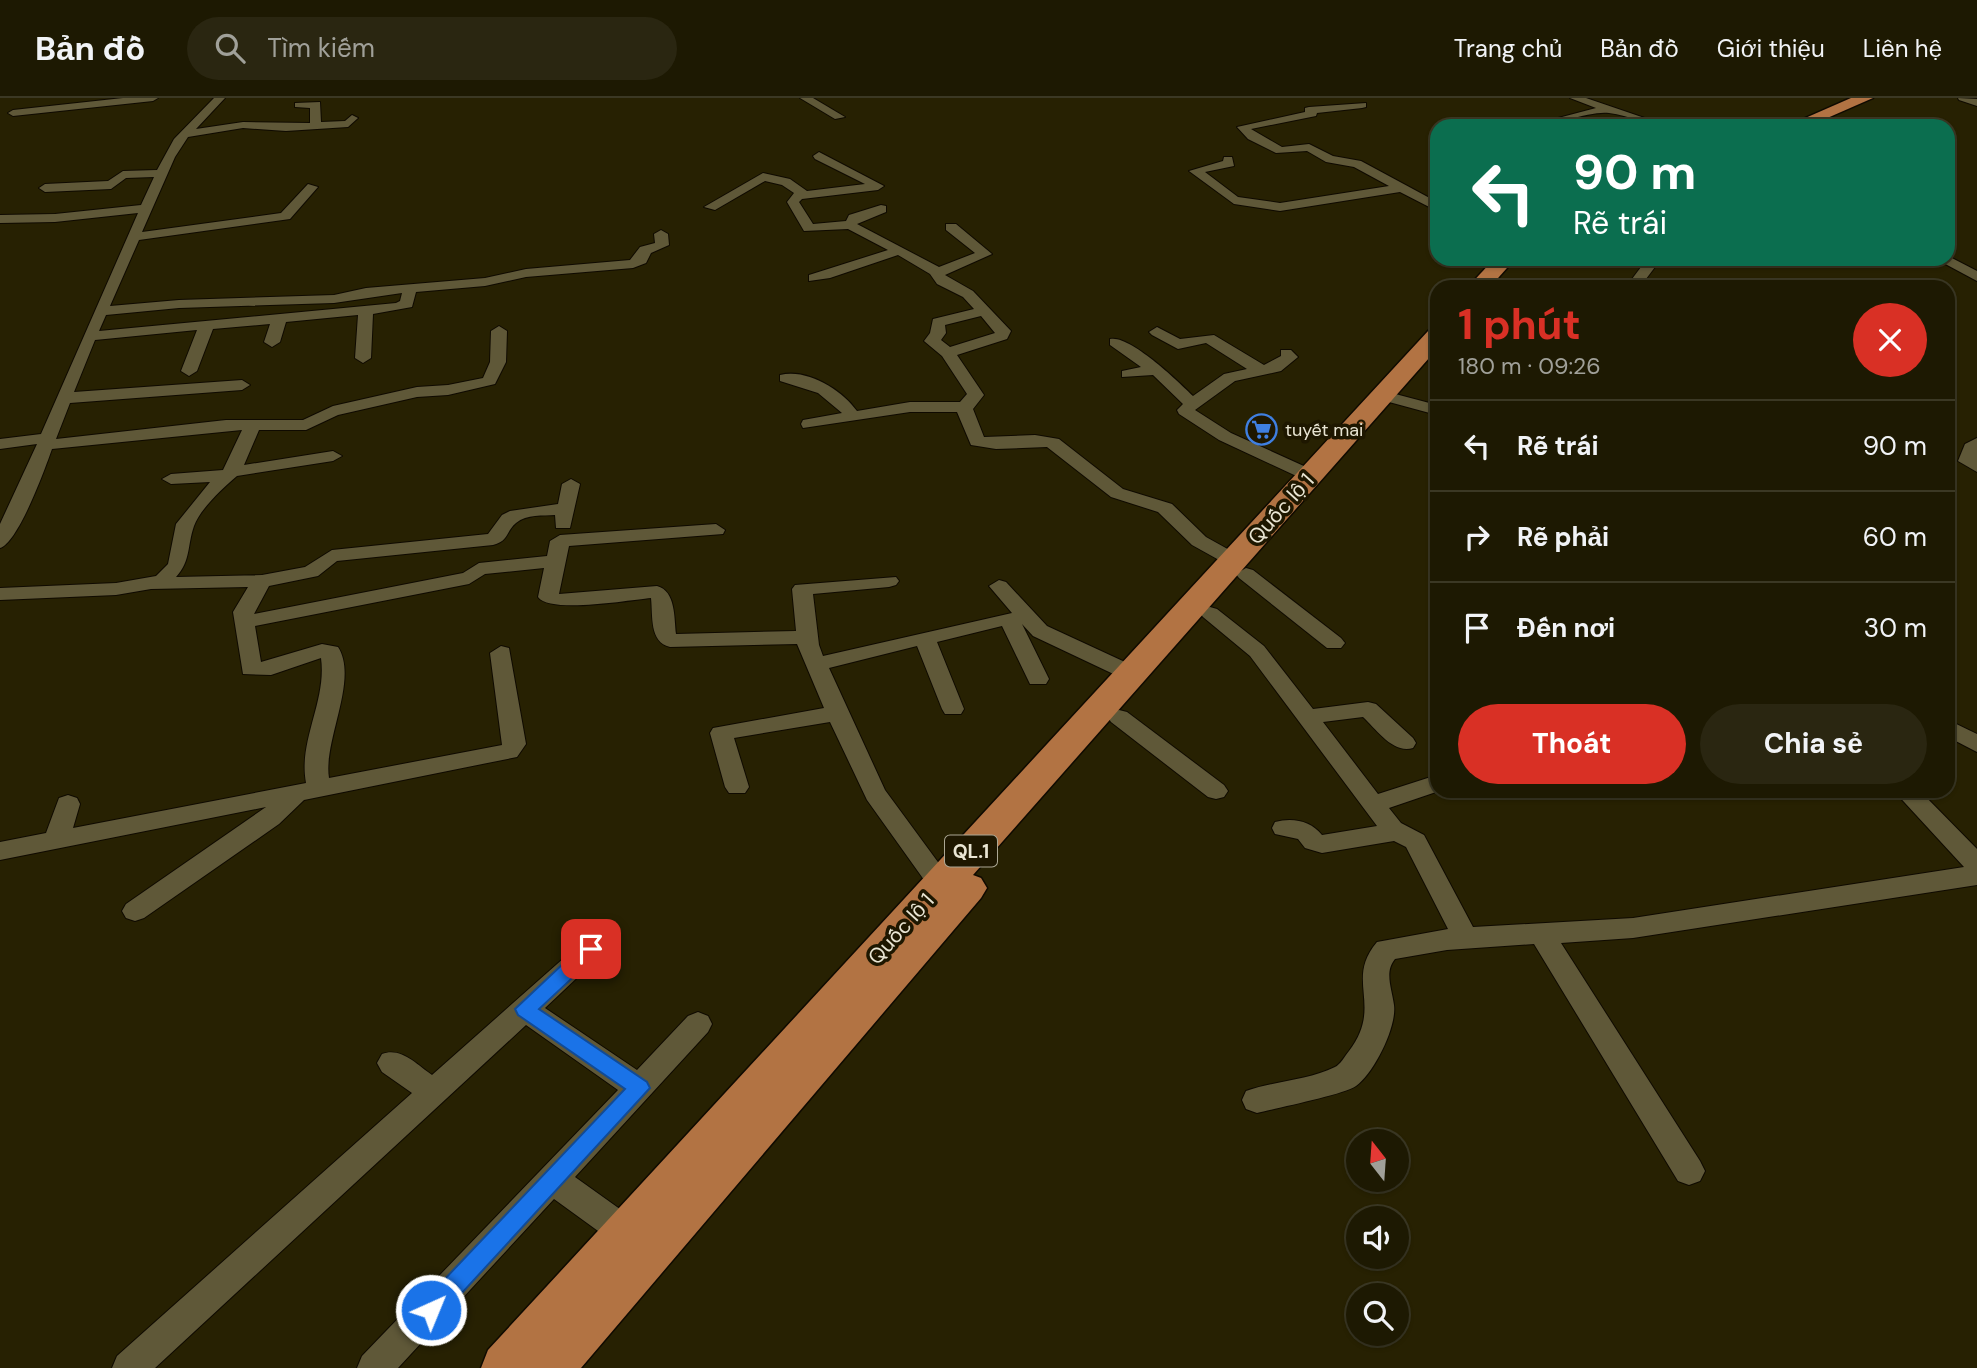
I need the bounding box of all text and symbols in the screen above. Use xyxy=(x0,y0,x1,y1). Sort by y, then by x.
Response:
search box xyxy=(187,17,677,80)
text: Bản đồ xyxy=(35,27,145,70)
icon: search xyxy=(211,29,249,67)
text: Tìm kiếm xyxy=(267,31,375,65)
text: Trang chủ xyxy=(1454,33,1562,64)
text: Bản đồ xyxy=(1600,33,1679,64)
text: Giới thiệu xyxy=(1717,33,1825,64)
text: Liên hệ xyxy=(1863,33,1942,64)
text: 90 m xyxy=(1573,140,1696,204)
icon: left xyxy=(1458,147,1549,238)
text: Rẽ trái xyxy=(1573,202,1667,244)
text: 1 phút xyxy=(1458,297,1581,352)
button: close xyxy=(1853,303,1927,377)
text: 180 m · 09:26 xyxy=(1458,351,1601,381)
supermarket icon: tuyết mai xyxy=(1245,413,1279,447)
place label: tuyết mai xyxy=(1285,418,1363,442)
icon: left xyxy=(1458,427,1496,465)
text: Rẽ trái xyxy=(1517,429,1599,463)
text: 90 m xyxy=(1863,429,1927,463)
street label: Quốc lộ 1 xyxy=(1242,467,1320,551)
icon: right xyxy=(1458,518,1496,556)
text: Rẽ phải xyxy=(1517,520,1609,554)
text: 60 m xyxy=(1863,520,1927,554)
icon: arrive xyxy=(1458,609,1496,647)
text: Đến nơi xyxy=(1517,611,1615,645)
text: 30 m xyxy=(1864,611,1927,645)
button: Thoát xyxy=(1458,704,1686,784)
button: Chia sẻ xyxy=(1700,704,1927,784)
road number: QL.1 xyxy=(945,836,997,866)
street label: Quốc lộ 1 xyxy=(862,887,940,971)
pin xyxy=(561,919,621,979)
icon: arrive xyxy=(572,930,610,968)
north arrow xyxy=(1346,1129,1409,1192)
map controls xyxy=(1346,1129,1409,1346)
button: sound xyxy=(1346,1206,1409,1269)
position arrow xyxy=(394,1273,468,1347)
button: search xyxy=(1346,1283,1409,1346)

